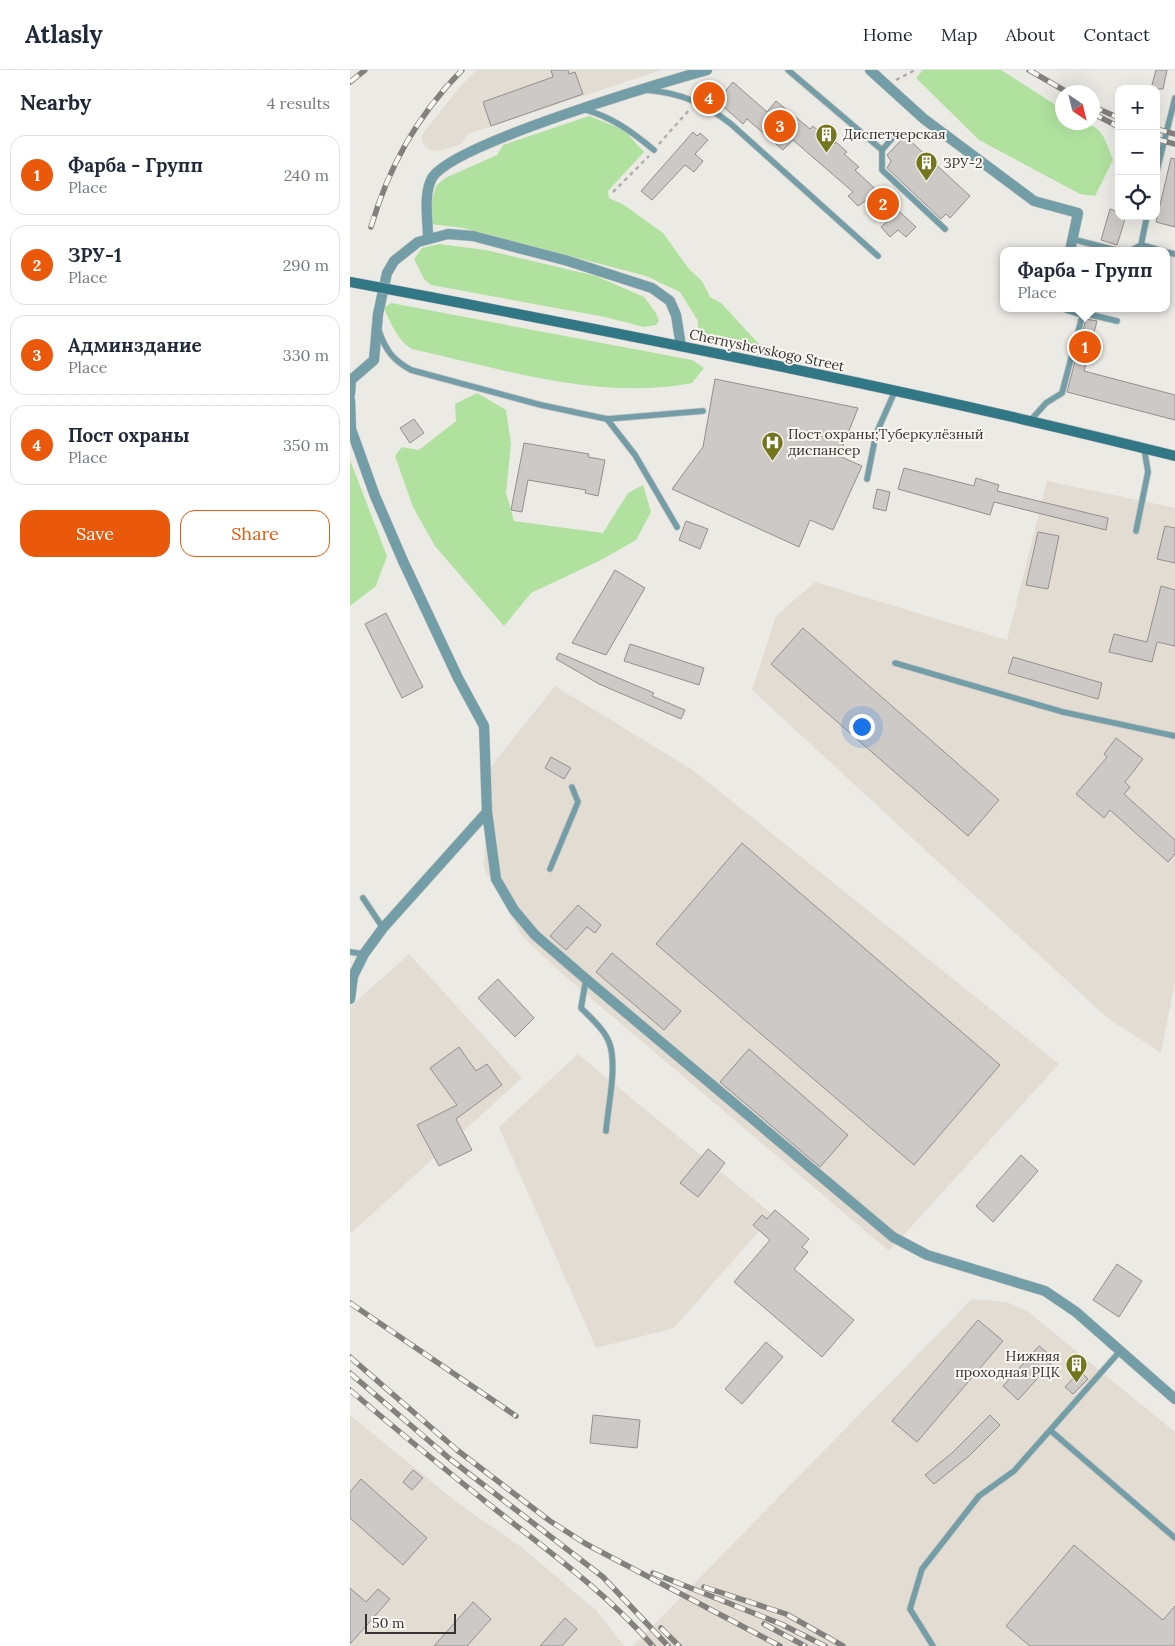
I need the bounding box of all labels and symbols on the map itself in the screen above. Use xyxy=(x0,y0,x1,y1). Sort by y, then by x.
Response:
pin: 4 xyxy=(693,79,725,117)
north arrow xyxy=(1055,85,1100,130)
pin: 3 xyxy=(764,107,796,145)
building icon: Диспетчерская xyxy=(815,122,839,153)
place label: Диспетчерская xyxy=(843,125,946,143)
building icon: ЗРУ-2 xyxy=(915,151,939,182)
place label: ЗРУ-2 xyxy=(943,154,983,172)
pin: 2 xyxy=(867,185,899,223)
street label: Chernyshevskogo Street xyxy=(688,325,847,375)
pin: 1 xyxy=(1069,328,1101,366)
place label: Пост охраны;Туберкулёзный диспансер xyxy=(788,425,984,459)
hospital icon: Пост охраны;Туберкулёзный диспансер xyxy=(760,430,784,461)
your location xyxy=(849,714,875,740)
place label: Нижняя проходная РЦК xyxy=(955,1347,1060,1381)
building icon: Нижняя проходная РЦК xyxy=(1064,1352,1088,1383)
scale bar xyxy=(365,1611,456,1634)

